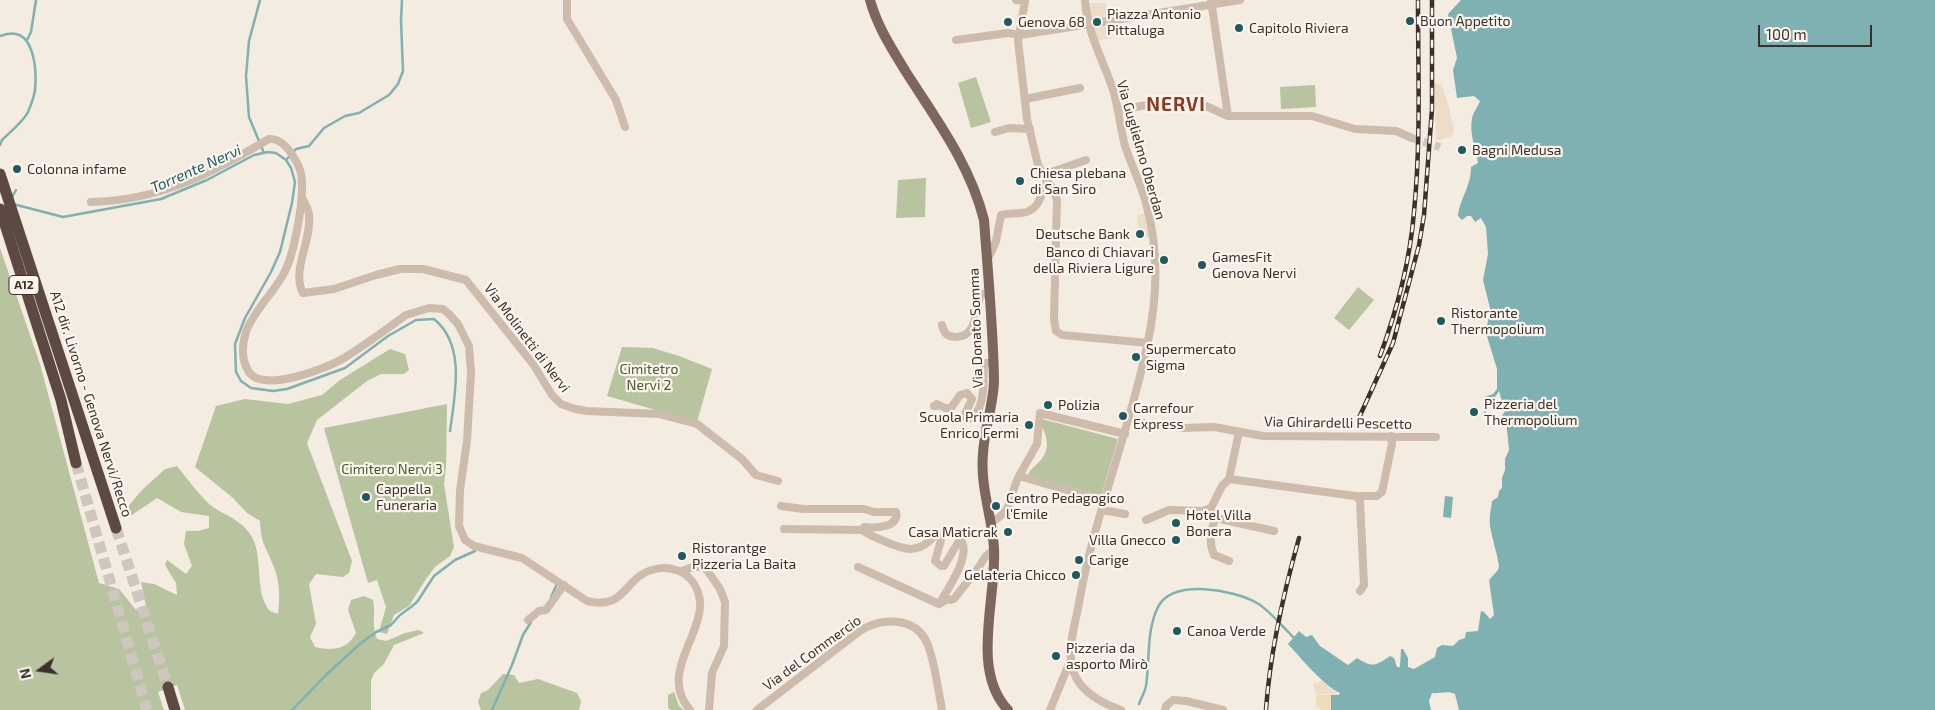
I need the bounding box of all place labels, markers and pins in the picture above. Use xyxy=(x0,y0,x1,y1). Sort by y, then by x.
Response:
place label: Piazza Antonio Pittaluga xyxy=(1107,6,1201,38)
place label: Buon Appetito xyxy=(1420,13,1510,29)
place label: Genova 68 xyxy=(1018,14,1085,30)
marker: Buon Appetito xyxy=(1404,15,1416,27)
marker: Genova 68 xyxy=(1002,16,1014,28)
marker: Piazza Antonio Pittaluga xyxy=(1091,16,1103,28)
place label: Capitolo Riviera xyxy=(1249,20,1349,36)
marker: Capitolo Riviera xyxy=(1233,22,1245,34)
place label: Bagni Medusa xyxy=(1472,142,1562,158)
marker: Bagni Medusa xyxy=(1456,144,1468,156)
place label: Colonna infame xyxy=(27,161,127,177)
marker: Colonna infame xyxy=(11,163,23,175)
place label: Chiesa plebana di San Siro xyxy=(1030,165,1126,198)
marker: Chiesa plebana di San Siro xyxy=(1014,175,1026,187)
place label: Deutsche Bank xyxy=(1036,226,1130,242)
marker: Deutsche Bank xyxy=(1134,228,1146,240)
place label: Banco di Chiavari della Riviera Ligure xyxy=(1033,244,1154,276)
place label: GamesFit Genova Nervi xyxy=(1212,249,1296,282)
marker: Banco di Chiavari della Riviera Ligure xyxy=(1158,254,1170,266)
marker: GamesFit Genova Nervi xyxy=(1196,259,1208,271)
place label: Ristorante Thermopolium xyxy=(1451,305,1545,338)
marker: Ristorante Thermopolium xyxy=(1435,315,1447,327)
place label: Supermercato Sigma xyxy=(1146,341,1236,374)
marker: Supermercato Sigma xyxy=(1130,351,1142,363)
place label: Pizzeria del Thermopolium xyxy=(1484,396,1578,428)
place label: Polizia xyxy=(1058,397,1100,413)
marker: Polizia xyxy=(1042,399,1054,411)
place label: Carrefour Express xyxy=(1133,400,1194,432)
marker: Pizzeria del Thermopolium xyxy=(1468,406,1480,418)
place label: Scuola Primaria Enrico Fermi xyxy=(919,409,1019,442)
marker: Carrefour Express xyxy=(1117,410,1129,422)
marker: Scuola Primaria Enrico Fermi xyxy=(1023,419,1035,431)
place label: Cappella Funeraria xyxy=(376,481,437,514)
place label: Centro Pedagogico l'Emile xyxy=(1006,490,1125,522)
marker: Cappella Funeraria xyxy=(360,491,372,503)
marker: Centro Pedagogico l'Emile xyxy=(990,500,1002,512)
place label: Hotel Villa Bonera xyxy=(1186,507,1251,540)
marker: Hotel Villa Bonera xyxy=(1170,517,1182,529)
place label: Casa Maticrak xyxy=(908,524,998,540)
marker: Casa Maticrak xyxy=(1002,526,1014,538)
place label: Villa Gnecco xyxy=(1089,532,1166,548)
marker: Villa Gnecco xyxy=(1170,534,1182,546)
place label: Ristorantge Pizzeria La Baita xyxy=(692,540,796,572)
marker: Ristorantge Pizzeria La Baita xyxy=(676,550,688,562)
place label: Carige xyxy=(1089,552,1129,568)
marker: Carige xyxy=(1073,554,1085,566)
place label: Gelateria Chicco xyxy=(964,567,1066,583)
marker: Gelateria Chicco xyxy=(1070,569,1082,581)
place label: Canoa Verde xyxy=(1187,623,1266,639)
marker: Canoa Verde xyxy=(1171,625,1183,637)
place label: Pizzeria da asporto Mirò xyxy=(1066,640,1148,672)
marker: Pizzeria da asporto Mirò xyxy=(1050,650,1062,662)

